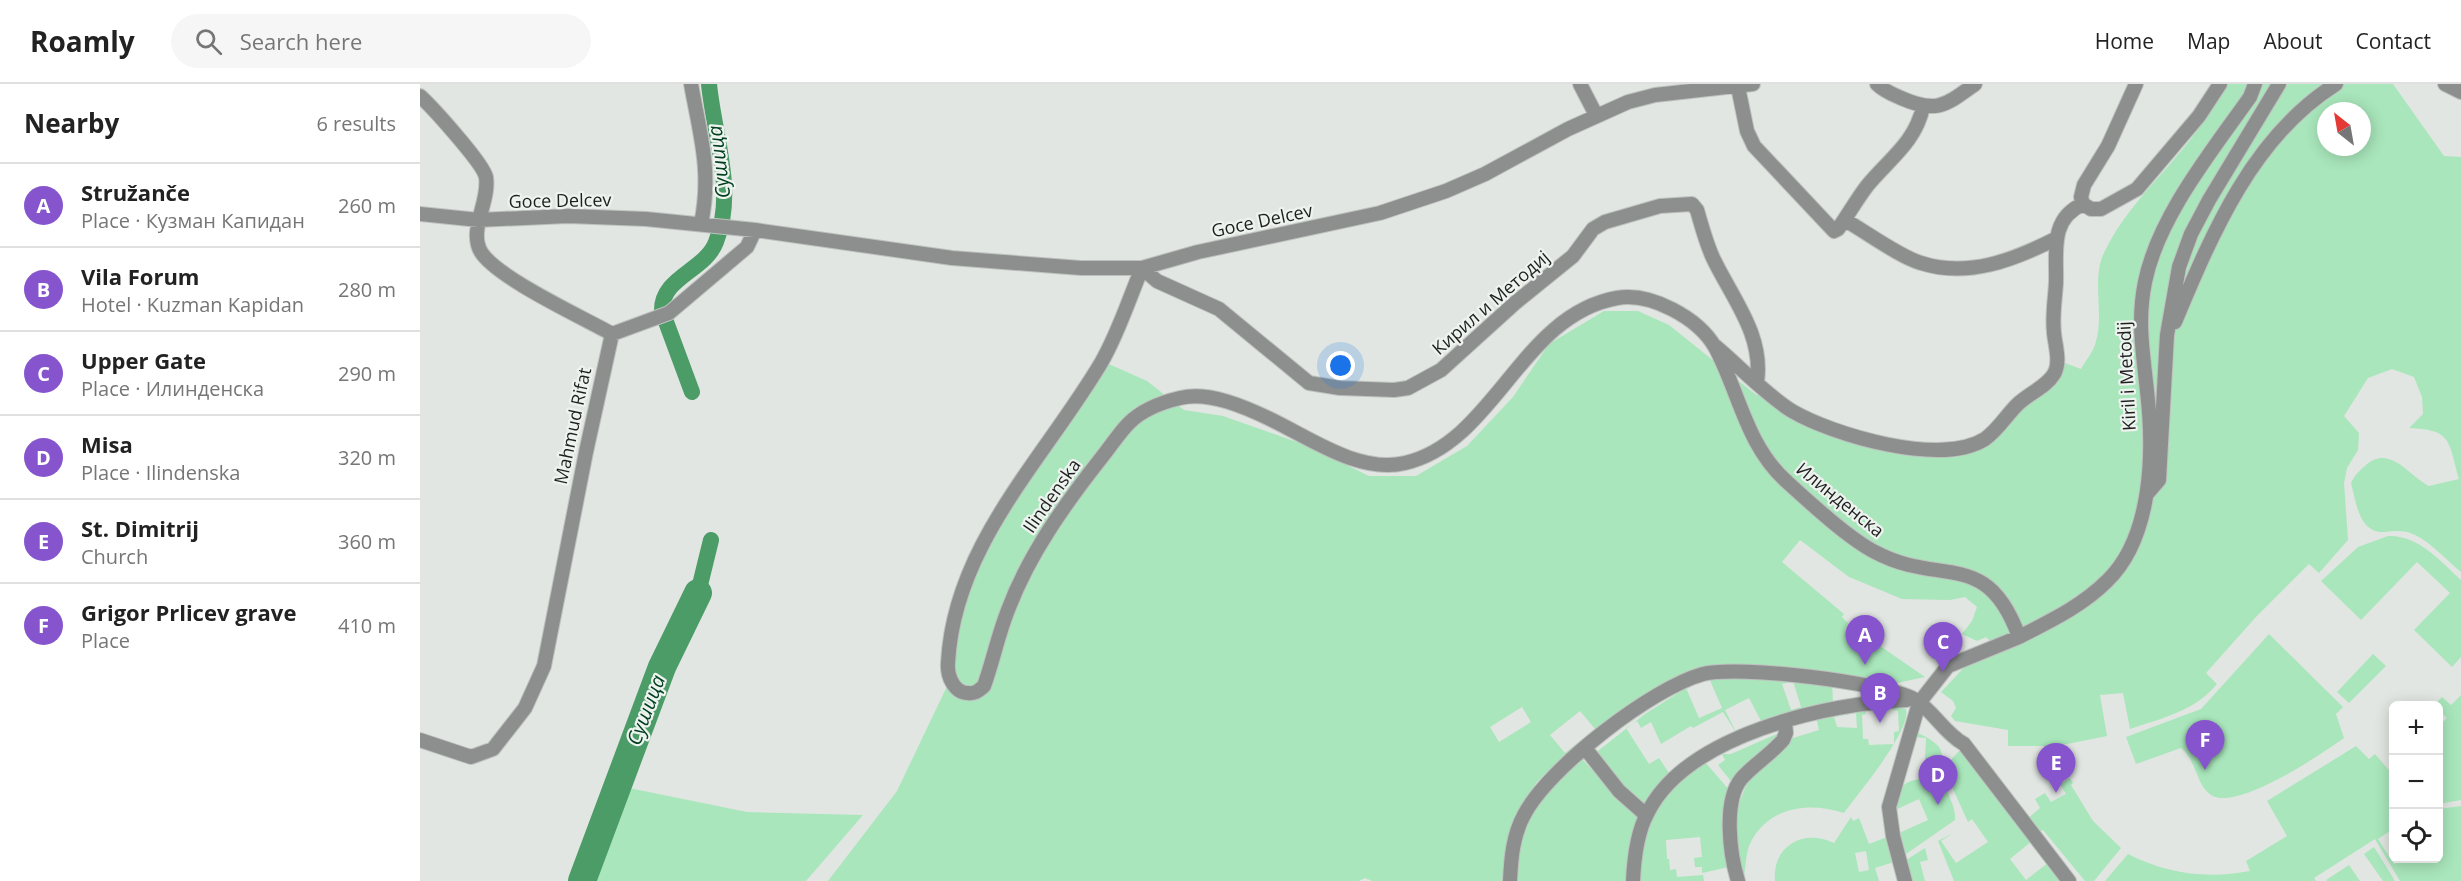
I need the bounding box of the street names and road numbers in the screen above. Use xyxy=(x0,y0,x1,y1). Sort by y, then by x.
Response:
street label: Goce Delcev xyxy=(508,187,612,213)
street label: Goce Delcev xyxy=(1209,198,1315,242)
street label: Кирил и Методиј xyxy=(1427,245,1554,360)
street label: Kiril i Metodij xyxy=(2111,321,2141,431)
street label: Mahmud Rifat xyxy=(548,365,596,486)
street label: Ilindenska xyxy=(1017,454,1085,537)
street label: Илинденска xyxy=(1792,456,1890,542)

